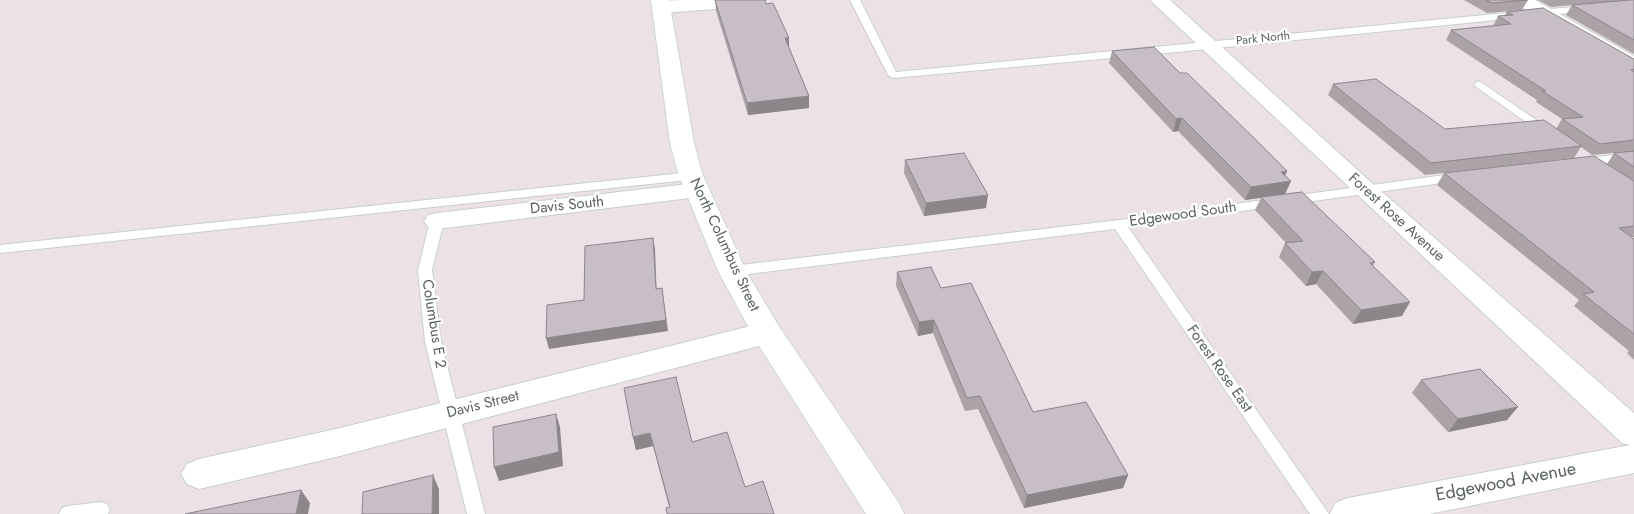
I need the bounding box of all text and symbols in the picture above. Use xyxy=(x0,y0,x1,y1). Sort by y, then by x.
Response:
street label: Park North xyxy=(1235,29,1291,49)
street label: Forest Rose Avenue xyxy=(1344,170,1448,266)
street label: North Columbus Street xyxy=(685,175,763,315)
street label: Davis South xyxy=(529,193,605,219)
street label: Edgewood South xyxy=(1128,199,1238,231)
street label: Columbus E 2 xyxy=(417,278,449,370)
street label: Forest Rose East xyxy=(1182,322,1256,416)
street label: Davis Street xyxy=(445,387,521,423)
street label: Edgewood Avenue xyxy=(1434,459,1578,507)

